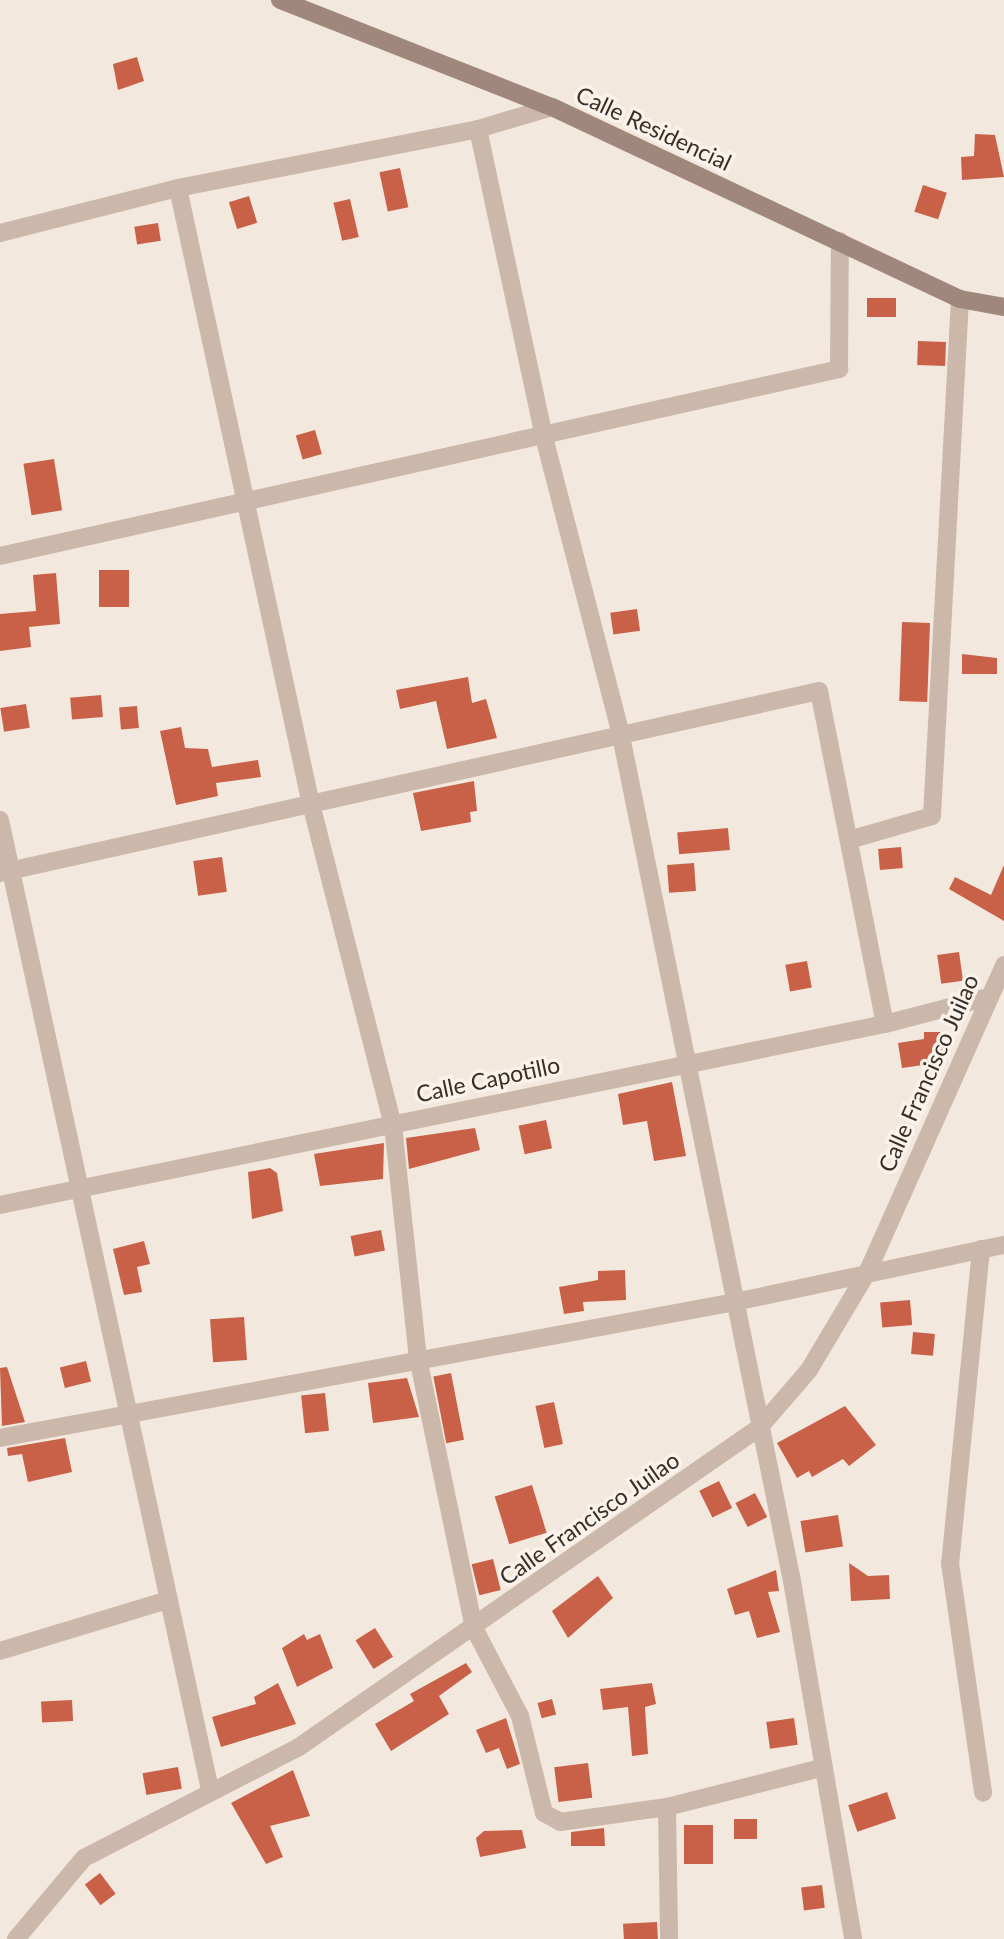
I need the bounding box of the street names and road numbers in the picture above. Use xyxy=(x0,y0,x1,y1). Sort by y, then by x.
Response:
street label: Calle Residencial xyxy=(572,80,736,176)
street label: Calle Francisco Juilao xyxy=(872,970,984,1176)
street label: Calle Capotillo xyxy=(414,1050,562,1108)
street label: Calle Francisco Juilao xyxy=(493,1445,685,1591)

